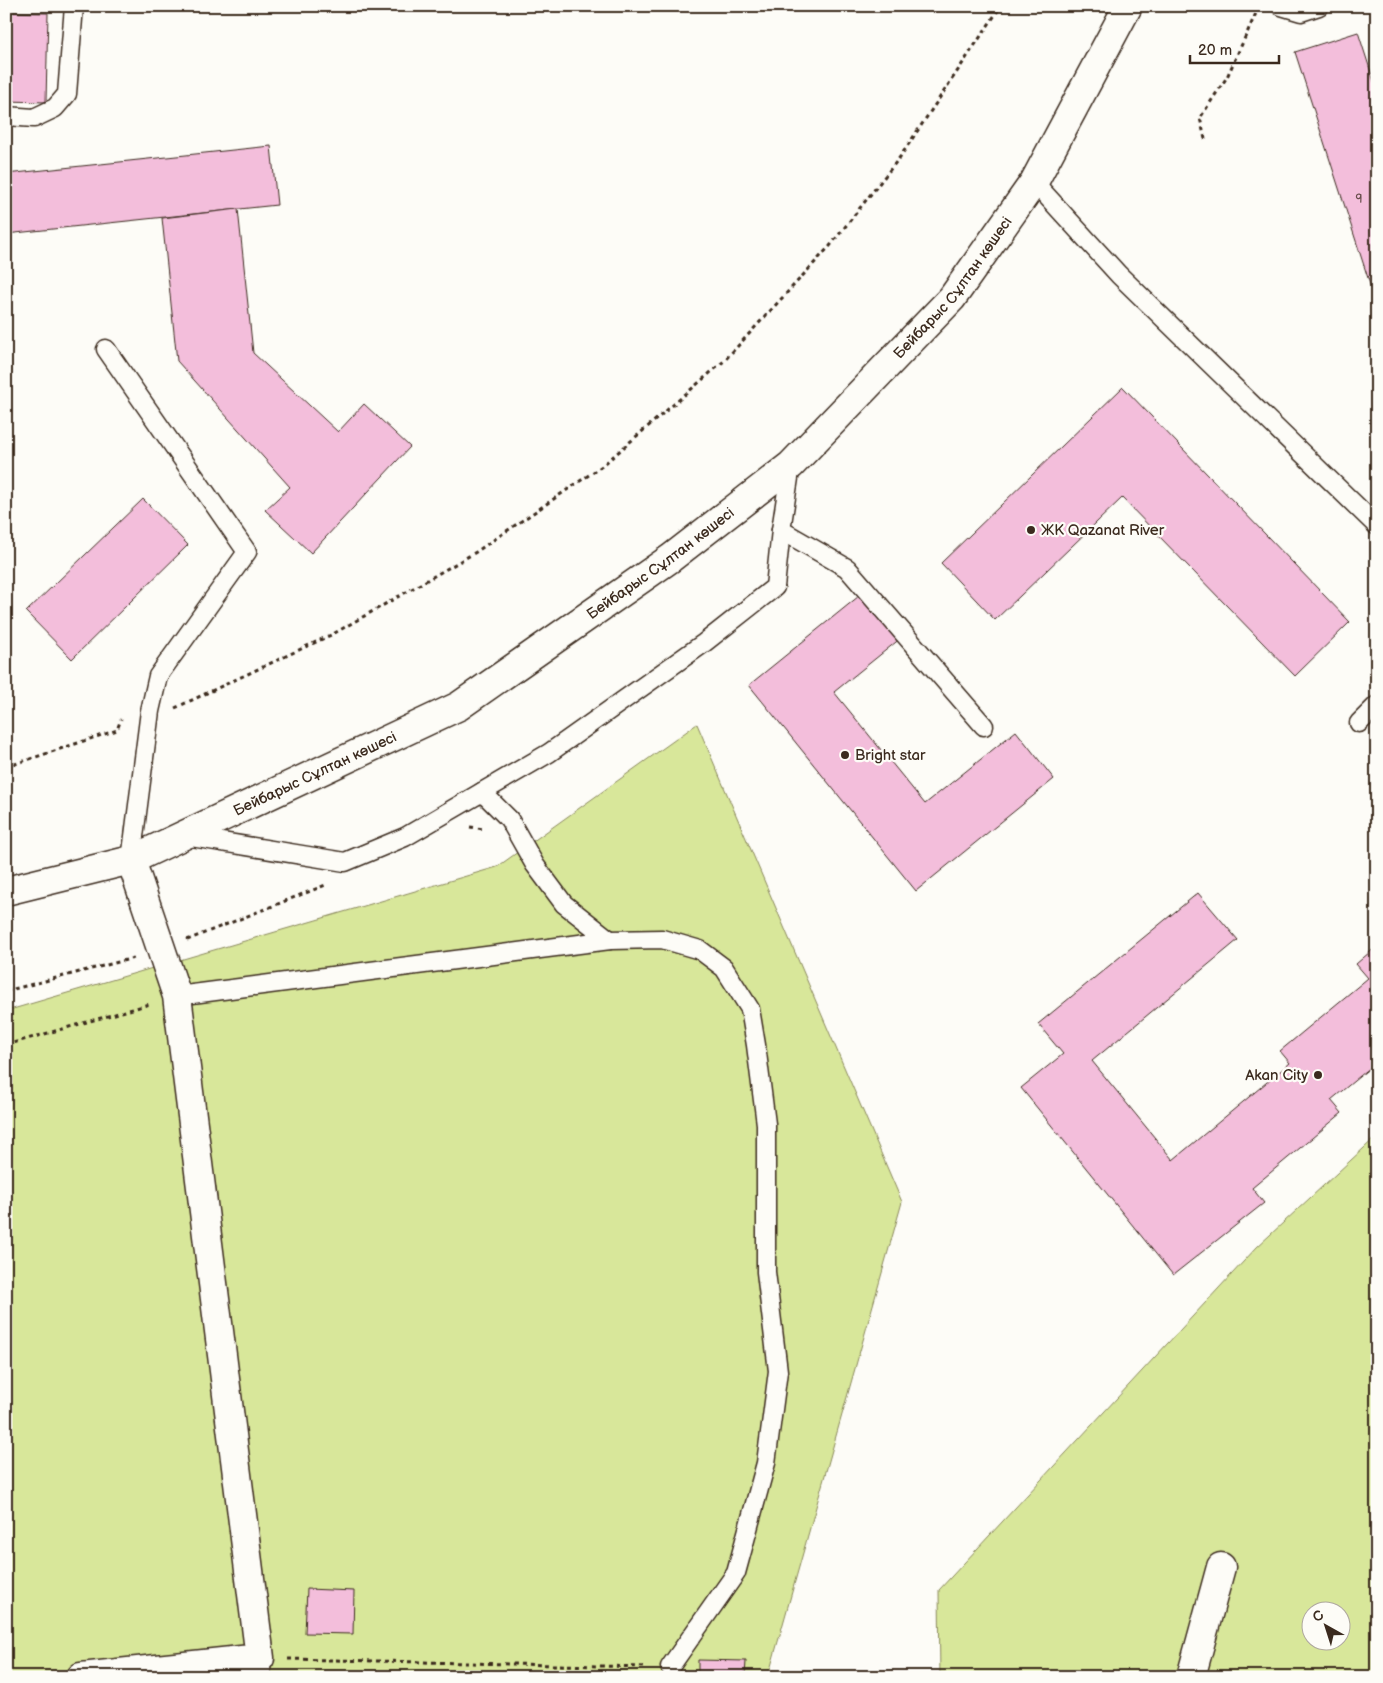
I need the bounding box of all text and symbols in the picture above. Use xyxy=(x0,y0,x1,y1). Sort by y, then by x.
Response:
scale bar xyxy=(1190,32,1279,64)
text: 20 m xyxy=(1198,41,1232,60)
house number: 9 xyxy=(1356,192,1363,207)
street label: Бейбарыс Сұлтан көшесі xyxy=(890,213,1017,363)
street label: Бейбарыс Сұлтан көшесі xyxy=(583,503,738,624)
place label: ЖК Qazanat River xyxy=(1041,521,1165,540)
marker: ЖК Qazanat River xyxy=(1025,524,1037,536)
street label: Бейбарыс Сұлтан көшесі xyxy=(230,728,400,821)
place label: Bright star xyxy=(855,746,926,765)
marker: Bright star xyxy=(839,749,851,761)
place label: Akan City xyxy=(1245,1066,1308,1085)
marker: Akan City xyxy=(1312,1069,1324,1081)
north arrow xyxy=(1300,1600,1350,1650)
text: С xyxy=(1309,1606,1327,1626)

